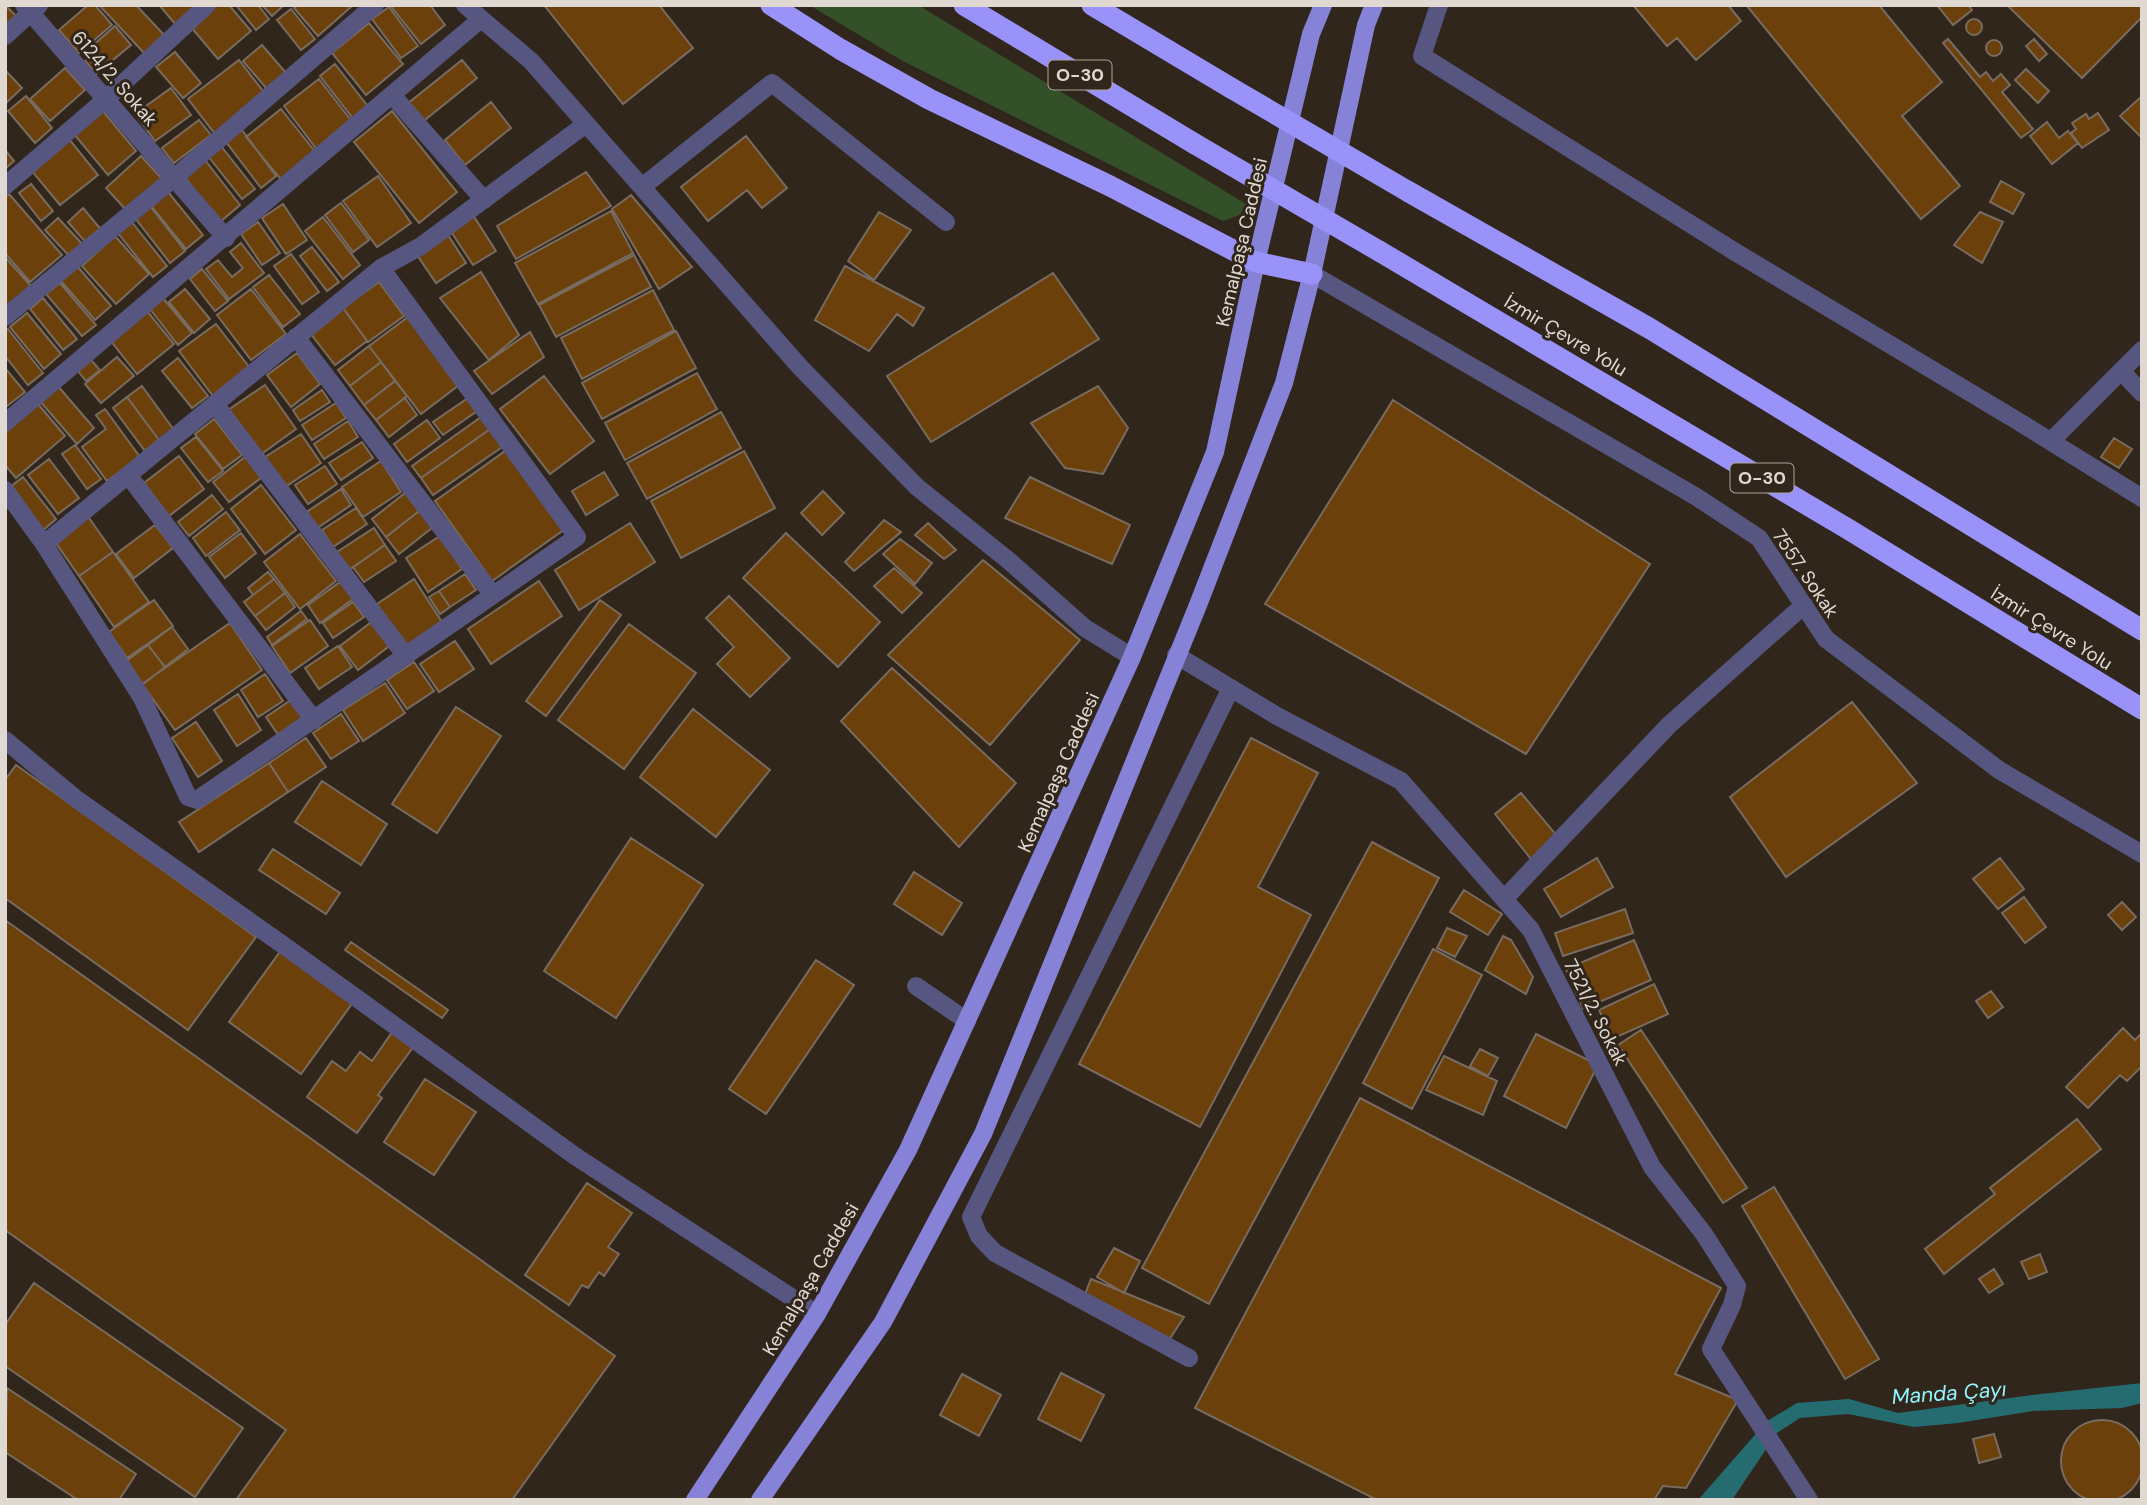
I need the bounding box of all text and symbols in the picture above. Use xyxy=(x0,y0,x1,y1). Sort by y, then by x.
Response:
street label: 6124/2. Sokak xyxy=(66,25,163,132)
road number: O-30 xyxy=(1048,60,1112,90)
street label: Kemalpaşa Caddesi xyxy=(1210,155,1273,329)
street label: İzmir Çevre Yolu xyxy=(1500,289,1632,382)
road number: O-30 xyxy=(1730,464,1794,492)
street label: 7557. Sokak xyxy=(1767,524,1845,623)
street label: İzmir Çevre Yolu xyxy=(1986,581,2117,676)
street label: Kemalpaşa Caddesi xyxy=(1012,688,1105,856)
street label: 7521/2. Sokak xyxy=(1558,955,1633,1070)
street label: Kemalpaşa Caddesi xyxy=(756,1198,864,1360)
water label: Manda Çayı xyxy=(1891,1375,2007,1411)

